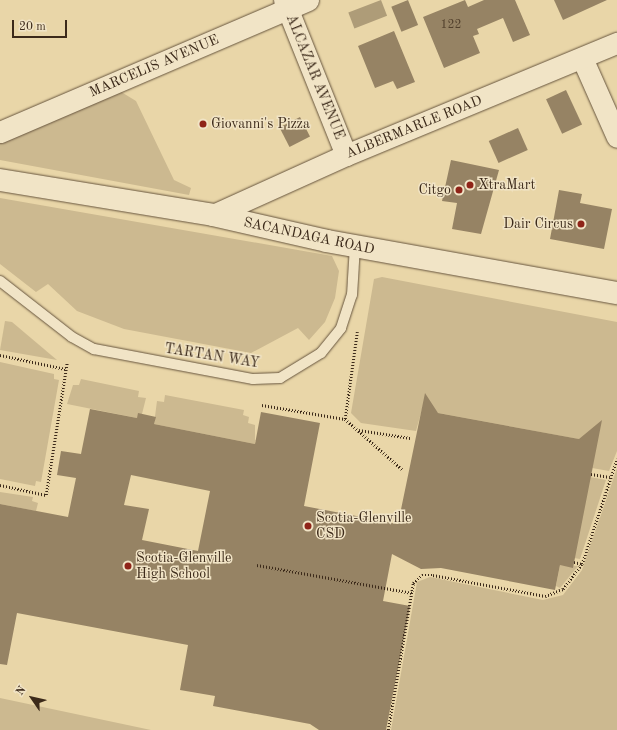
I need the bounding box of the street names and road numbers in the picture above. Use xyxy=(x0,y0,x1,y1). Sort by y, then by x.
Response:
street label: ALCAZAR AVENUE xyxy=(282,12,348,142)
street label: MARCELIS AVENUE xyxy=(87,31,221,101)
street label: ALBERMARLE ROAD xyxy=(343,92,485,162)
street label: SACANDAGA ROAD xyxy=(242,214,376,258)
street label: TARTAN WAY xyxy=(163,340,261,372)

